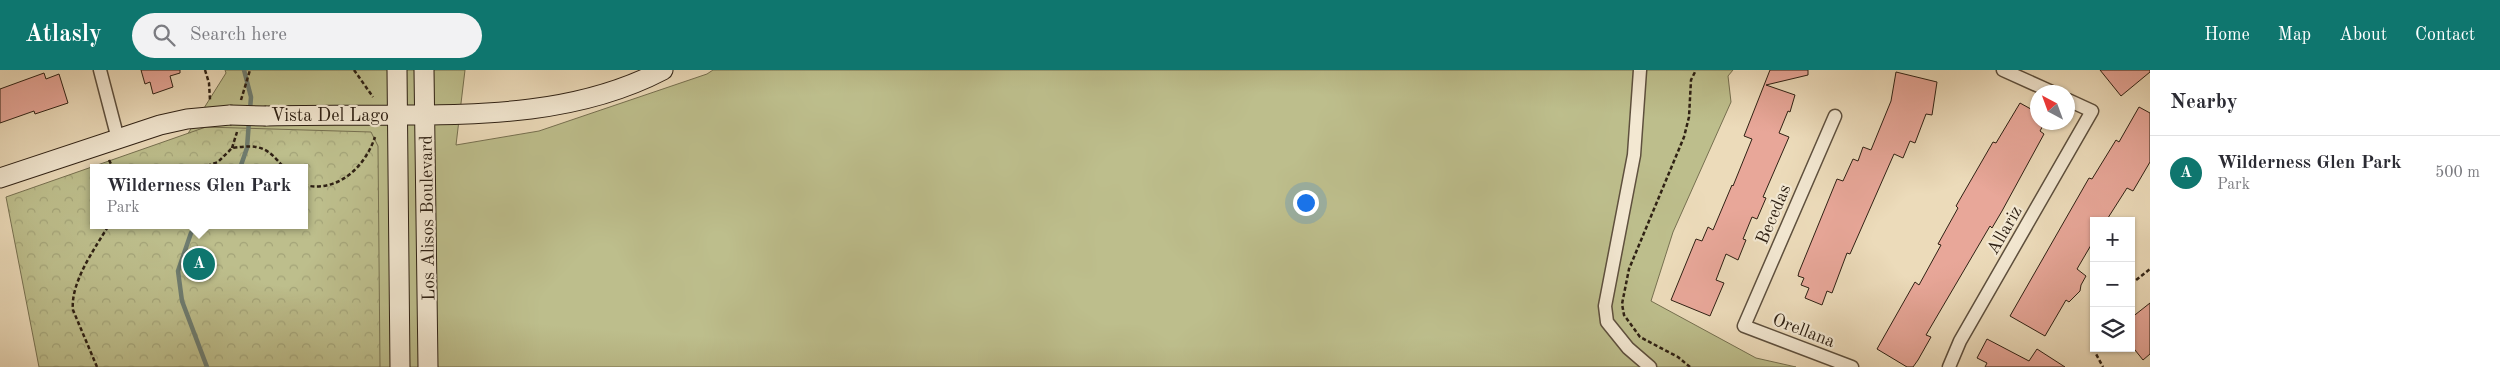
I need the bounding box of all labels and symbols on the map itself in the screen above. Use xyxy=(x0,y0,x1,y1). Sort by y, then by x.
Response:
north arrow xyxy=(2030,85,2075,130)
street label: Vista Del Lago xyxy=(271,107,389,125)
street label: Los Alisos Boulevard xyxy=(418,135,438,301)
street label: Becedas xyxy=(1753,182,1795,247)
your location xyxy=(1293,190,1319,216)
street label: Allariz xyxy=(1984,203,2026,258)
pin: A xyxy=(183,245,215,283)
street label: Orellana xyxy=(1770,311,1838,351)

